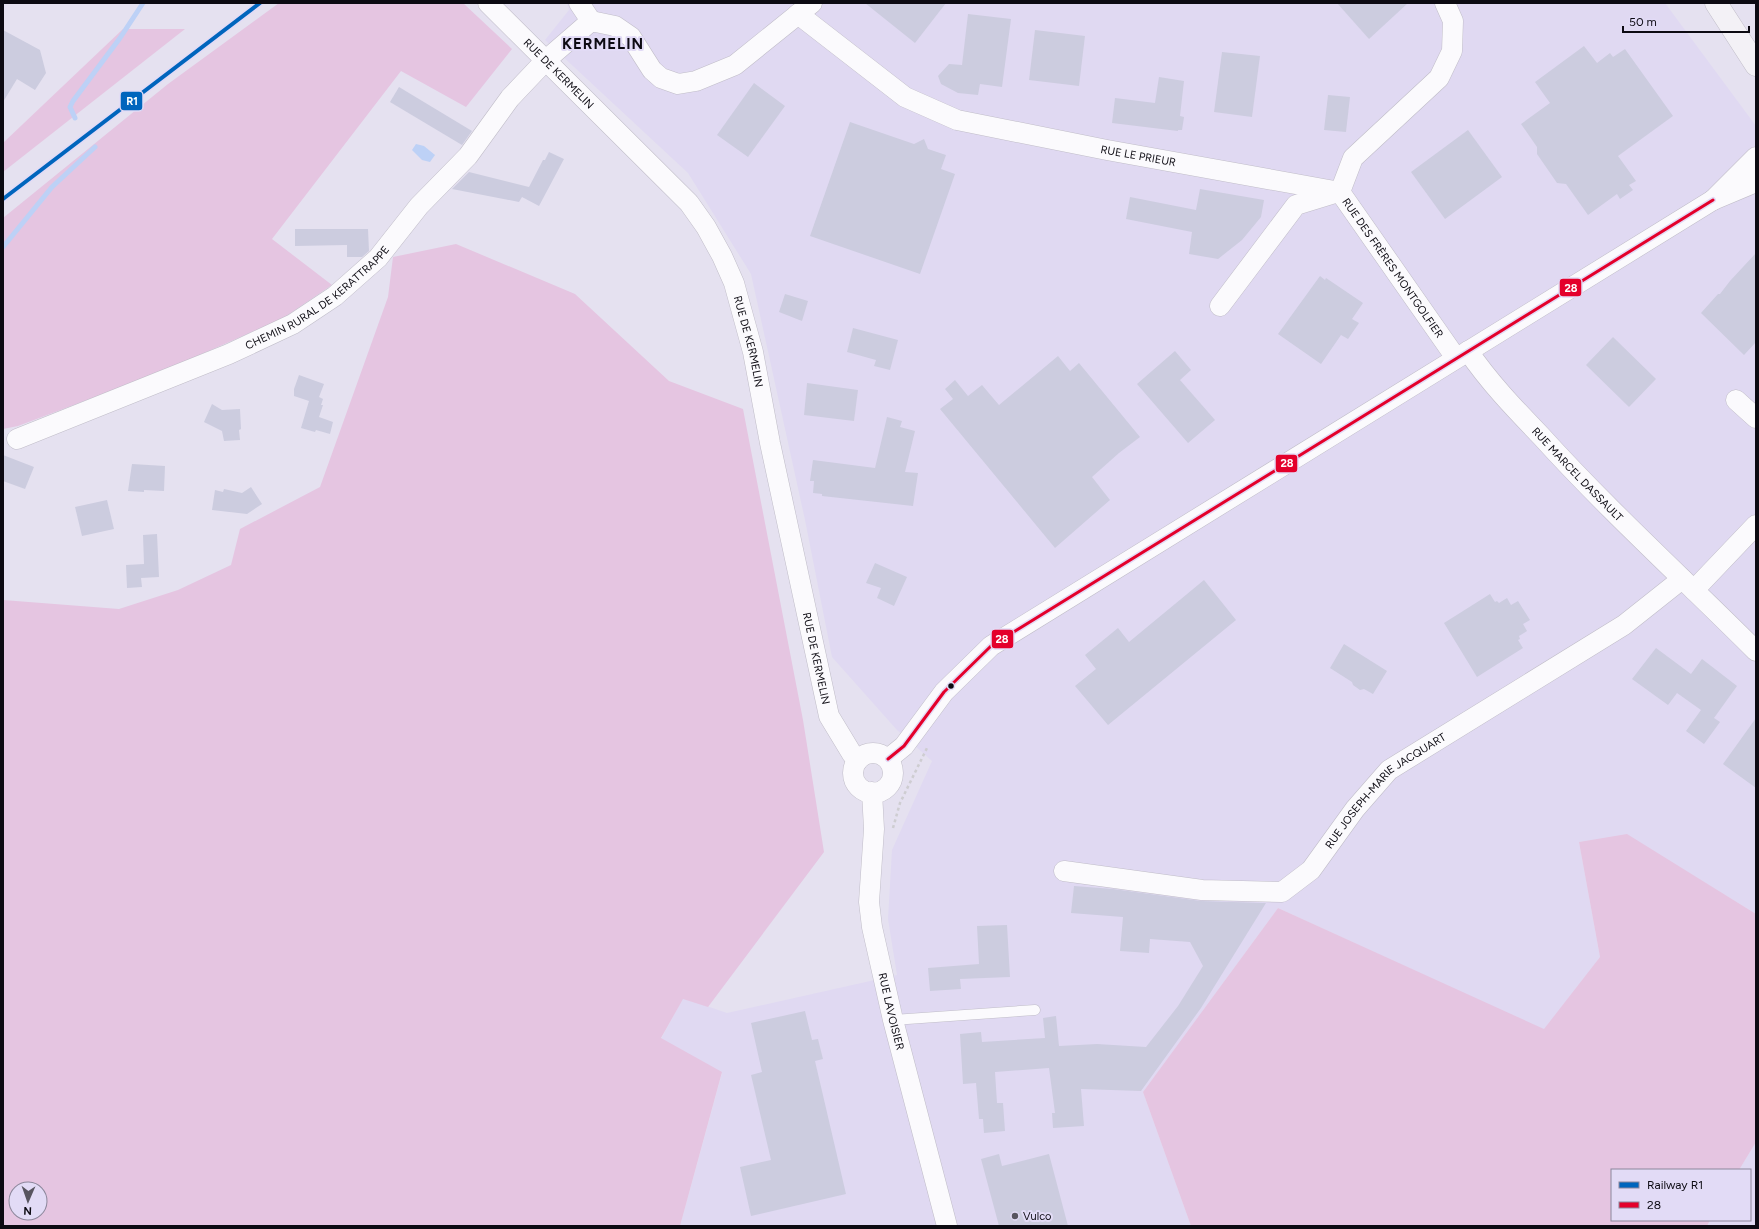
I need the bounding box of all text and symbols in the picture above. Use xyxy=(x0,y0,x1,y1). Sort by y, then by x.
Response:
scale bar xyxy=(1623,8,1749,34)
text: 50 m xyxy=(1629,15,1657,29)
district label: KERMELIN xyxy=(562,35,644,53)
street label: RUE DE KERMELIN xyxy=(521,36,597,111)
line badge: R1 xyxy=(120,91,143,111)
text: R1 xyxy=(126,95,138,108)
street label: RUE LE PRIEUR xyxy=(1099,142,1177,169)
street label: RUE DES FRÈRES MONTGOLFIER xyxy=(1340,196,1446,340)
street label: CHEMIN RURAL DE KERATTRAPPE xyxy=(243,243,392,352)
line badge: 28 xyxy=(1559,278,1582,297)
text: 28 xyxy=(1564,282,1578,295)
street label: RUE DE KERMELIN xyxy=(731,294,766,388)
street label: RUE MARCEL DASSAULT xyxy=(1530,424,1626,524)
line badge: 28 xyxy=(1275,454,1298,473)
text: 28 xyxy=(1280,457,1294,470)
street label: RUE DE KERMELIN xyxy=(800,611,833,706)
line badge: 28 xyxy=(991,629,1014,649)
text: 28 xyxy=(995,633,1009,646)
unlabelled marker xyxy=(946,681,956,691)
street label: RUE JOSEPH-MARIE JACQUART xyxy=(1322,730,1448,851)
street label: RUE LAVOISIER xyxy=(876,972,907,1051)
legend xyxy=(1611,1169,1751,1221)
text: Railway R1 xyxy=(1647,1178,1703,1192)
north arrow xyxy=(8,1181,48,1221)
text: 28 xyxy=(1647,1198,1661,1212)
text: N xyxy=(23,1204,32,1217)
place label: Vulco xyxy=(1023,1210,1051,1223)
marker: Vulco xyxy=(1010,1211,1020,1221)

